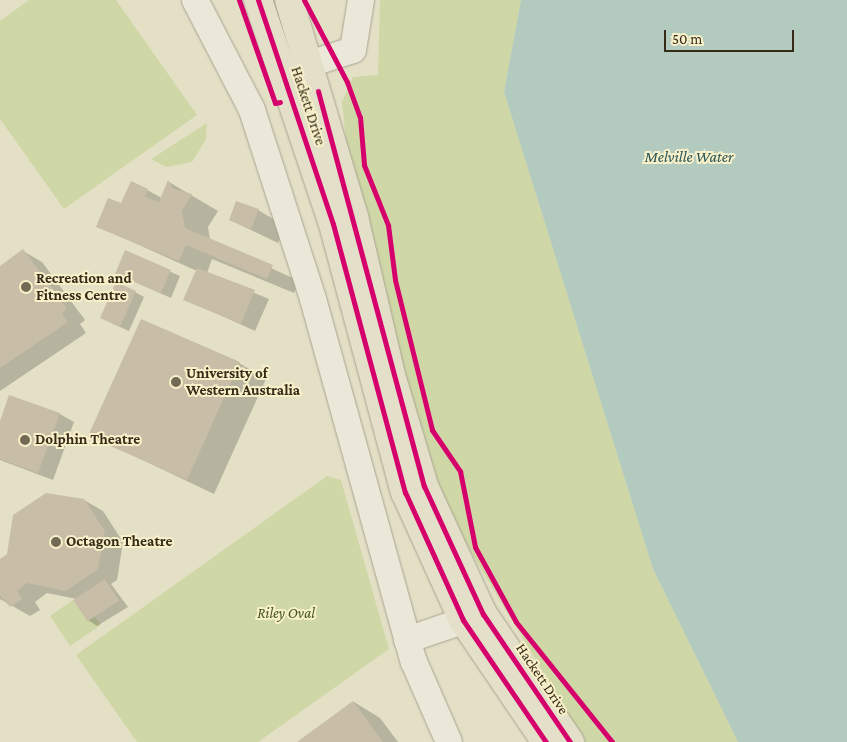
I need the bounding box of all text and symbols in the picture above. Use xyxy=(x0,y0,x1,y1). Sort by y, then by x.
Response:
scale bar xyxy=(667,20,797,52)
text: 50 m xyxy=(672,31,702,47)
street label: Hackett Drive xyxy=(287,64,329,148)
water label: Melville Water xyxy=(645,147,733,167)
place label: Recreation and Fitness Centre xyxy=(36,269,132,304)
marker: Recreation and Fitness Centre xyxy=(20,281,32,293)
place label: University of Western Australia xyxy=(186,364,300,399)
marker: University of Western Australia xyxy=(170,376,182,388)
place label: Dolphin Theatre xyxy=(35,431,140,449)
marker: Dolphin Theatre xyxy=(19,434,31,446)
place label: Octagon Theatre xyxy=(66,533,172,551)
marker: Octagon Theatre xyxy=(50,536,62,548)
park label: Riley Oval xyxy=(257,605,315,623)
street label: Hackett Drive xyxy=(512,640,572,718)

